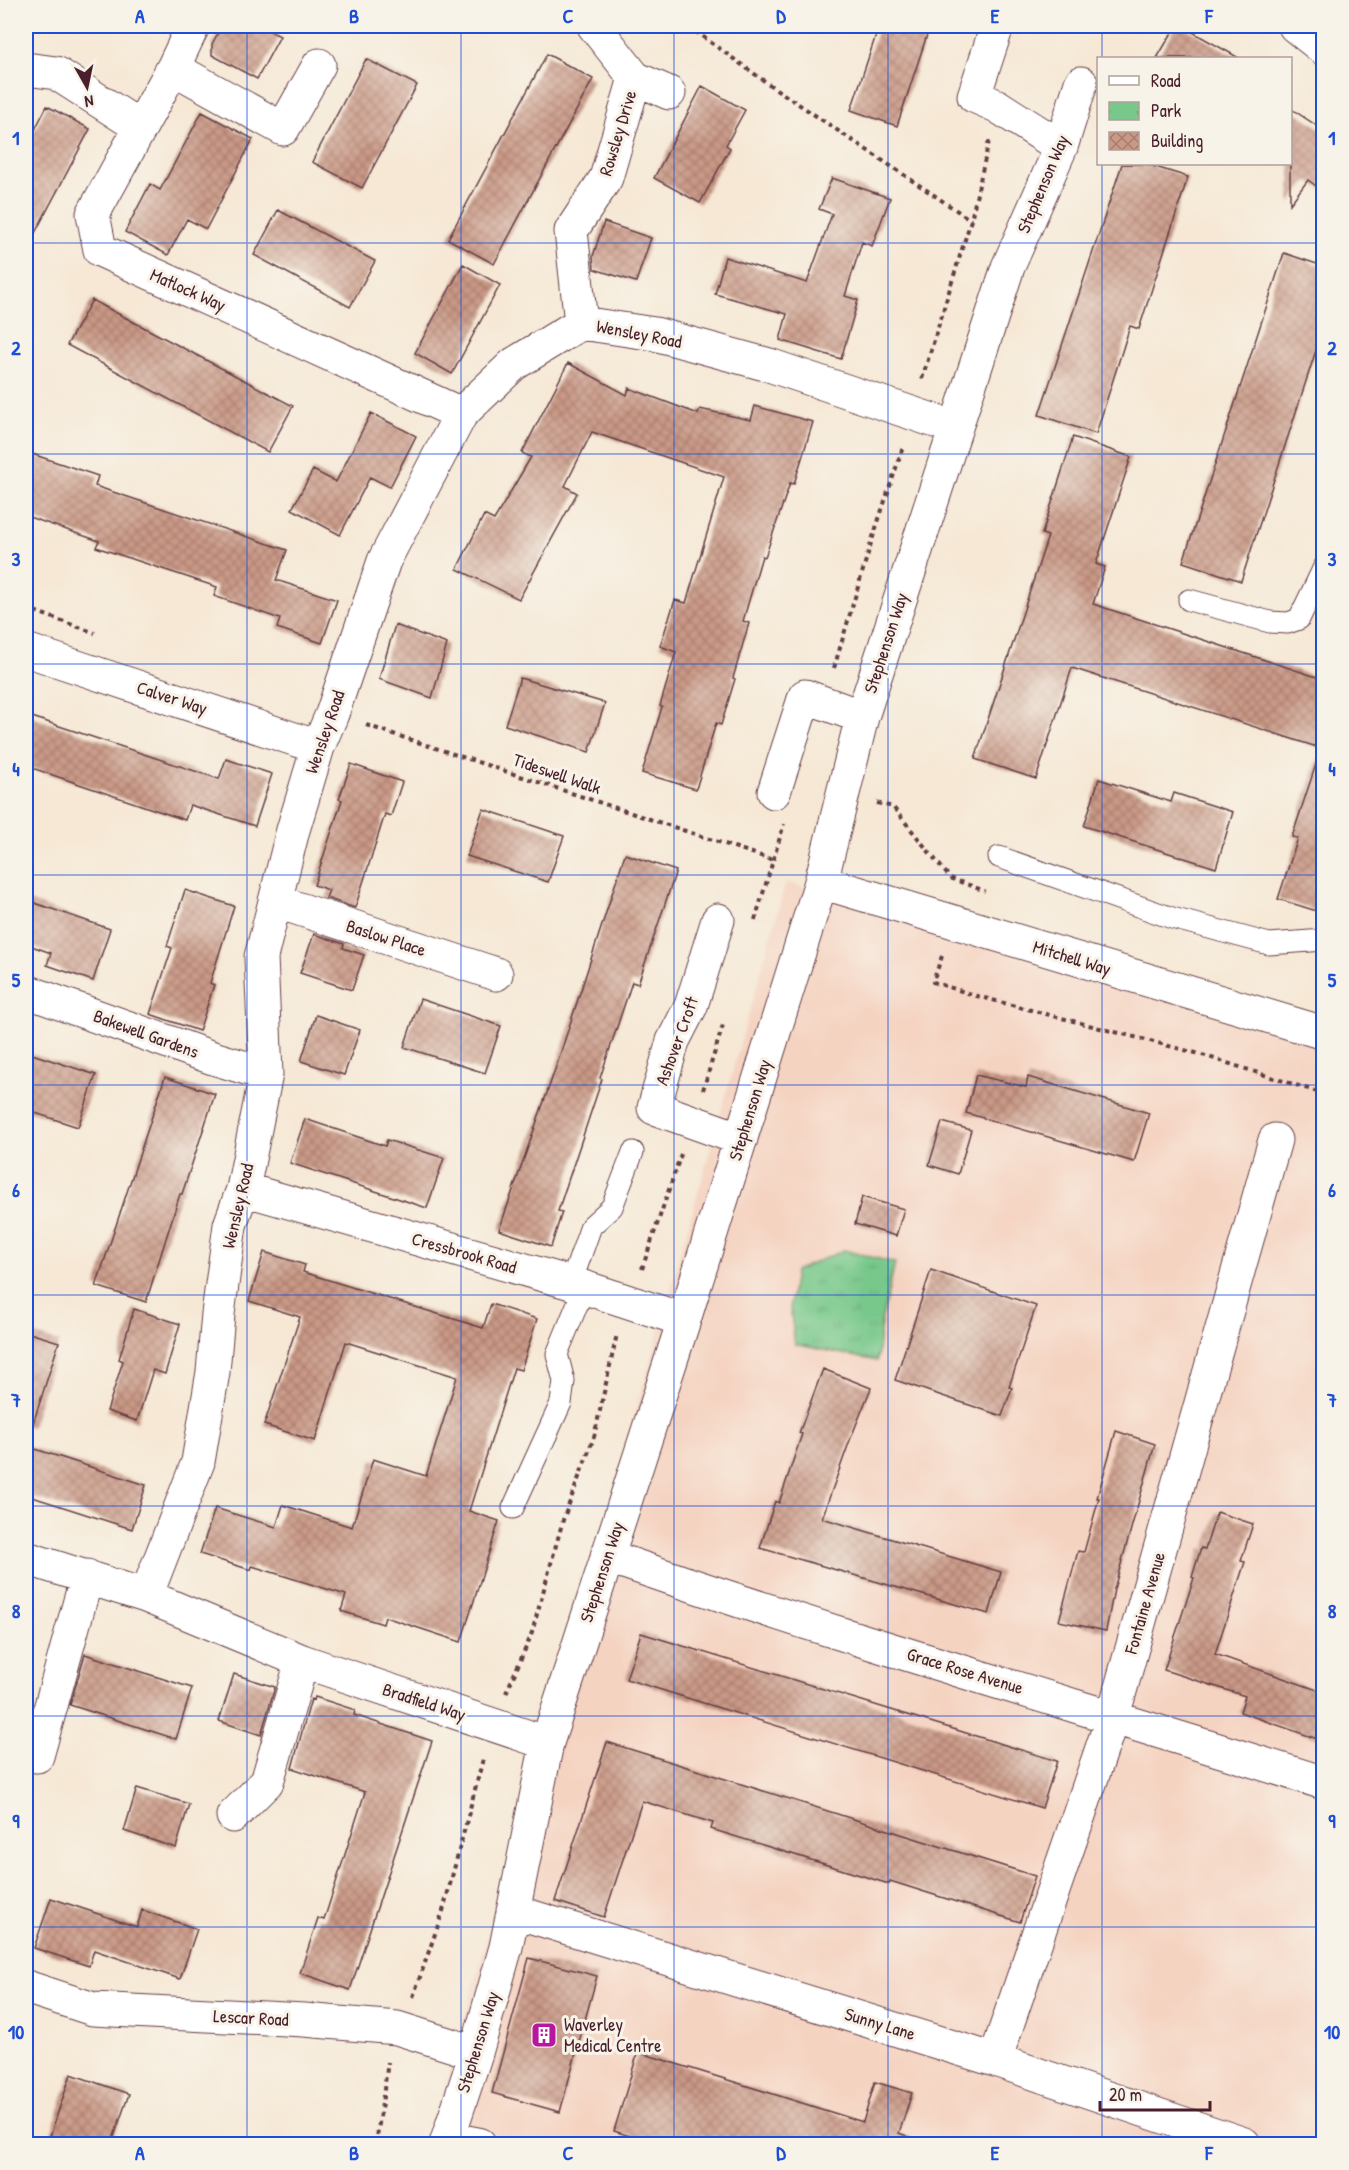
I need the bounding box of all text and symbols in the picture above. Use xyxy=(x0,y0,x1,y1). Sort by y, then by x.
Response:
text: A xyxy=(135,2,145,29)
text: B xyxy=(349,2,359,29)
text: C xyxy=(563,2,574,29)
text: D xyxy=(776,2,786,29)
text: E xyxy=(991,2,1000,29)
text: F xyxy=(1204,2,1214,29)
north arrow xyxy=(57,57,117,117)
legend xyxy=(1097,57,1292,165)
text: Road xyxy=(1151,68,1181,93)
street label: Rowsley Drive xyxy=(593,87,642,179)
text: N xyxy=(83,90,95,113)
text: Park xyxy=(1151,98,1182,123)
text: 1 xyxy=(12,124,20,151)
text: 1 xyxy=(1328,124,1336,151)
text: Building xyxy=(1151,128,1203,153)
street label: Stephenson Way xyxy=(1011,131,1075,237)
street label: Matlock Way xyxy=(146,262,230,317)
street label: Wensley Road xyxy=(594,313,684,354)
text: 2 xyxy=(11,334,21,361)
text: 2 xyxy=(1327,334,1337,361)
text: 3 xyxy=(12,545,21,572)
text: 3 xyxy=(1328,545,1337,572)
street label: Stephenson Way xyxy=(858,589,914,696)
street label: Calver Way xyxy=(134,674,211,721)
street label: Wensley Road xyxy=(299,687,350,777)
street label: Tideswell Walk xyxy=(510,747,605,800)
text: 4 xyxy=(12,755,20,782)
text: 4 xyxy=(1328,755,1336,782)
street label: Baslow Place xyxy=(343,913,429,962)
street label: Mitchell Way xyxy=(1030,934,1115,981)
text: 5 xyxy=(12,966,21,993)
text: 5 xyxy=(1328,966,1337,993)
street label: Ashover Croft xyxy=(649,992,704,1089)
street label: Bakewell Gardens xyxy=(90,1003,202,1064)
street label: Stephenson Way xyxy=(722,1056,777,1163)
street label: Wensley Road xyxy=(216,1161,259,1251)
text: 6 xyxy=(12,1176,20,1203)
text: 6 xyxy=(1328,1176,1336,1203)
street label: Cressbrook Road xyxy=(409,1226,519,1279)
text: 7 xyxy=(10,1386,21,1413)
text: 7 xyxy=(1326,1386,1337,1413)
street label: Stephenson Way xyxy=(574,1518,630,1625)
street label: Fontaine Avenue xyxy=(1118,1549,1171,1658)
text: 8 xyxy=(12,1597,21,1624)
text: 8 xyxy=(1328,1597,1337,1624)
street label: Grace Rose Avenue xyxy=(904,1641,1026,1700)
street label: Bradfield Way xyxy=(379,1676,469,1727)
text: 9 xyxy=(12,1807,20,1834)
text: 9 xyxy=(1328,1807,1336,1834)
street label: Stephenson Way xyxy=(450,1988,505,2095)
street label: Sunny Lane xyxy=(842,2001,918,2046)
street label: Lescar Road xyxy=(213,2003,289,2032)
place label: Waverley Medical Centre xyxy=(564,2012,661,2058)
text: 10 xyxy=(8,2018,24,2045)
text: 10 xyxy=(1324,2018,1340,2045)
building icon: Waverley Medical Centre xyxy=(529,2020,559,2050)
scale bar xyxy=(1100,2074,1210,2112)
text: 20 m xyxy=(1109,2082,1142,2107)
text: A xyxy=(135,2139,145,2166)
text: B xyxy=(349,2139,359,2166)
text: C xyxy=(563,2139,574,2166)
text: D xyxy=(776,2139,786,2166)
text: E xyxy=(991,2139,1000,2166)
text: F xyxy=(1204,2139,1214,2166)

